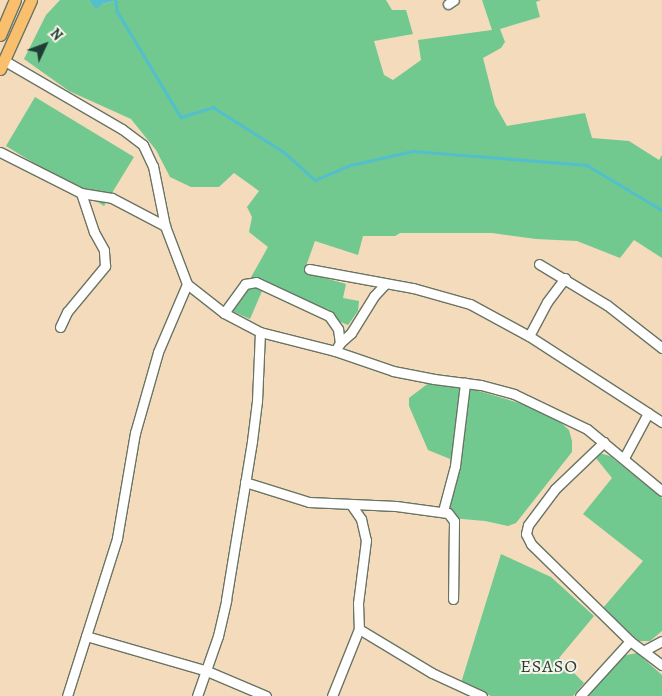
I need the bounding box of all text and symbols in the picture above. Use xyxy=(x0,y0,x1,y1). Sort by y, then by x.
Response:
north arrow xyxy=(20,20,70,70)
text: N xyxy=(46,24,67,45)
district label: ESASO xyxy=(520,655,578,677)

